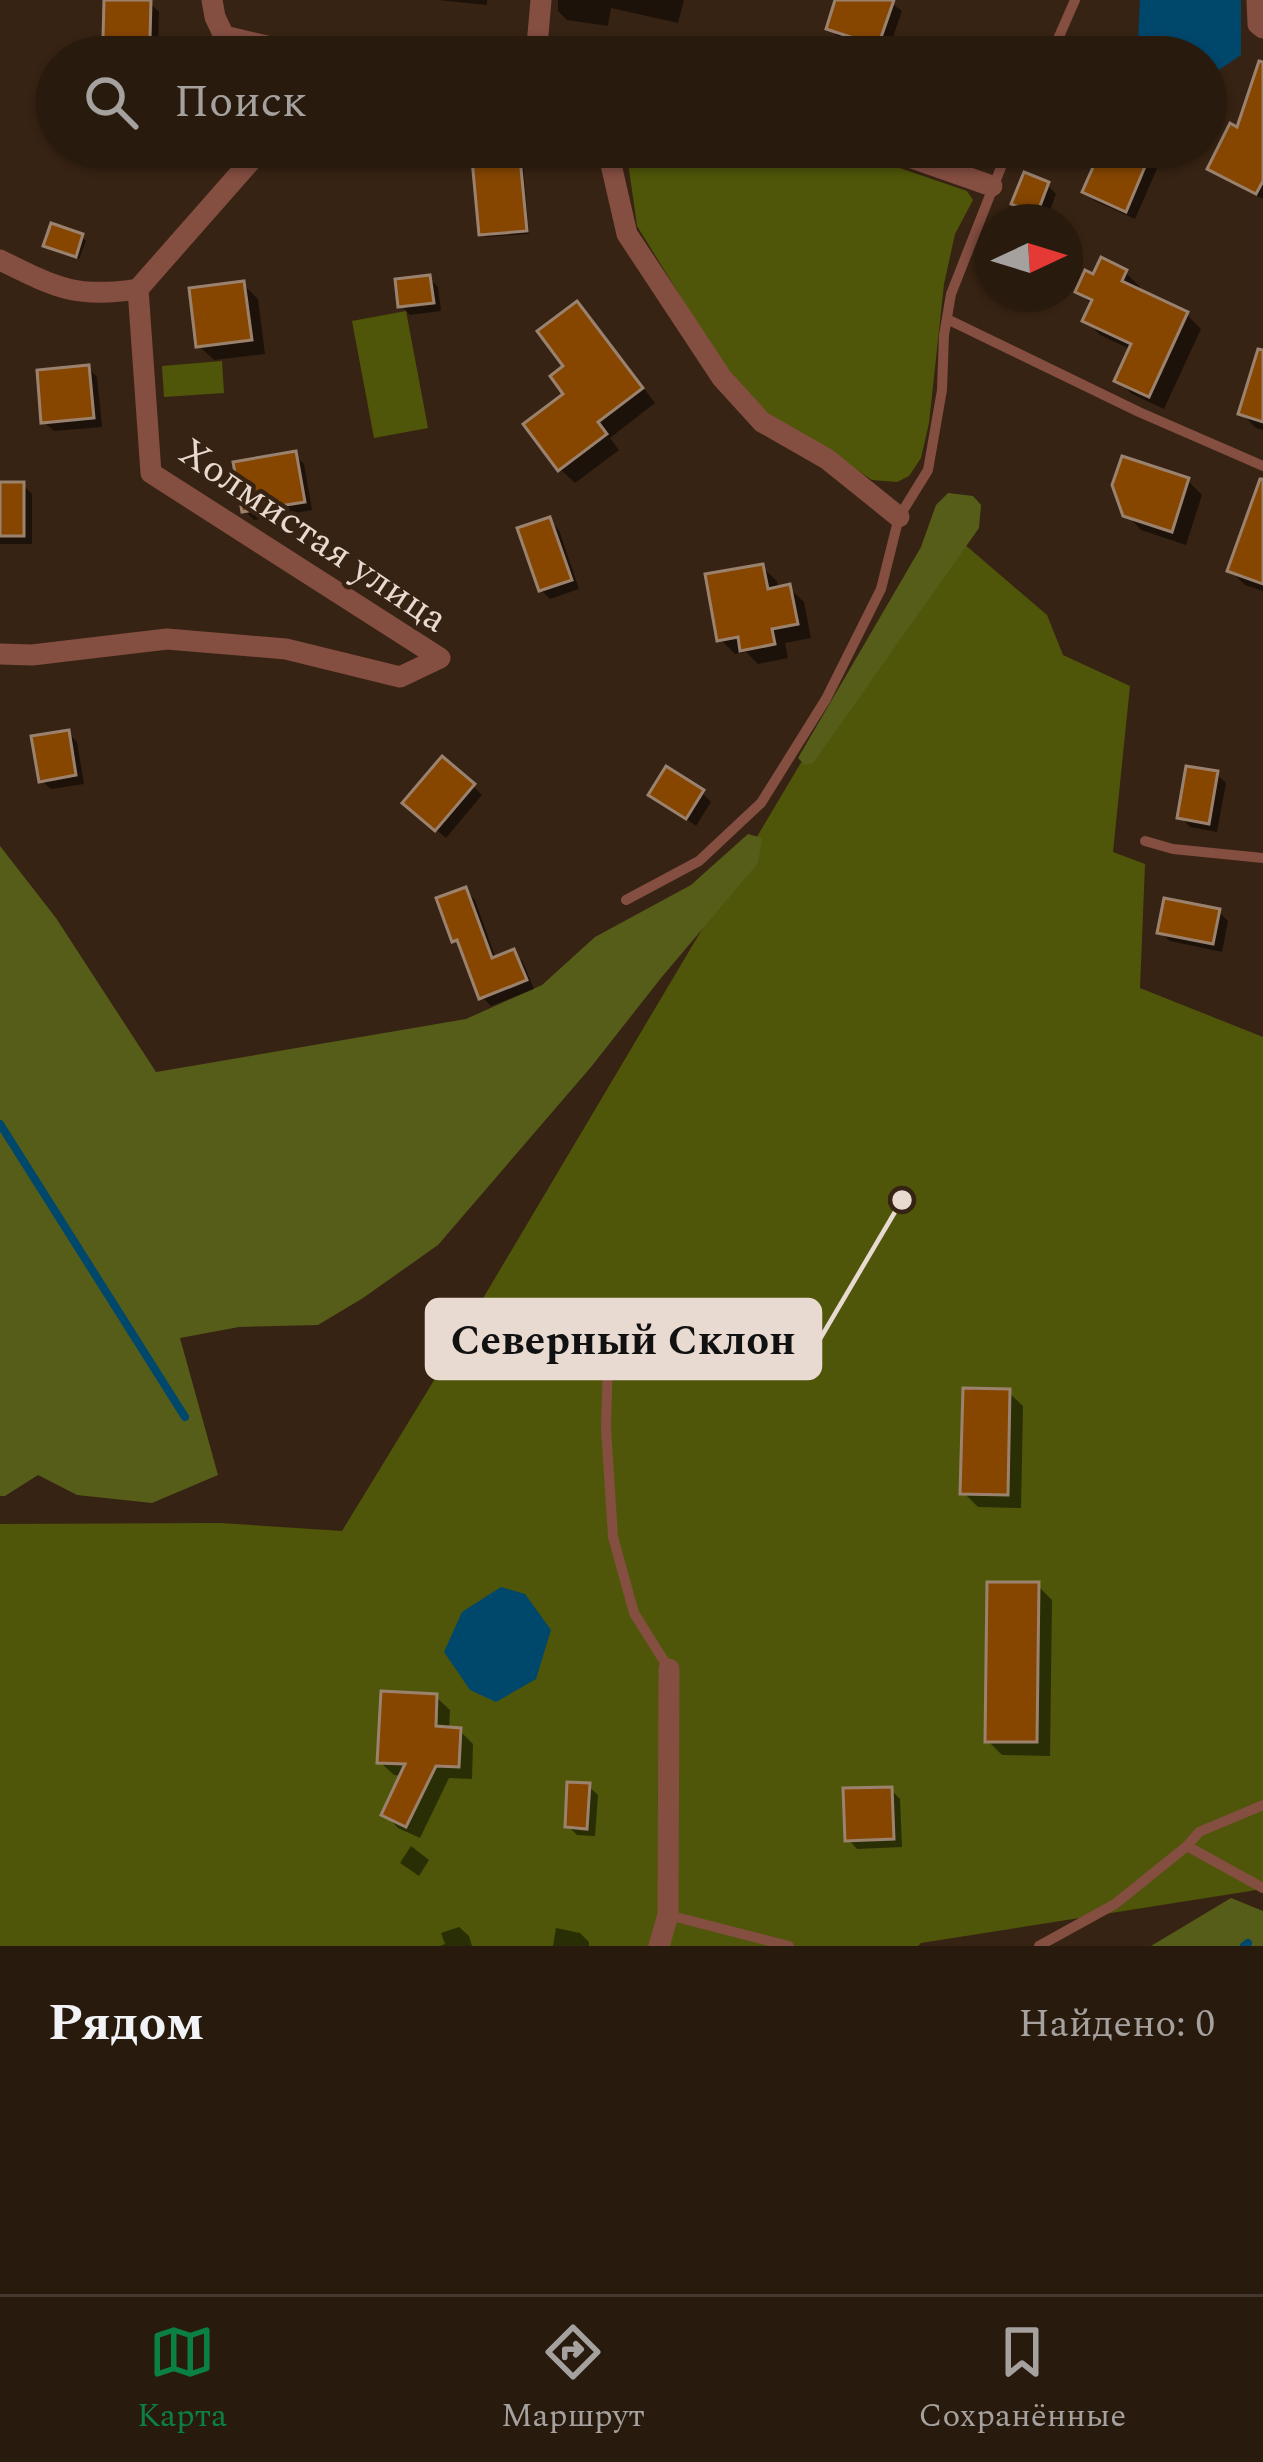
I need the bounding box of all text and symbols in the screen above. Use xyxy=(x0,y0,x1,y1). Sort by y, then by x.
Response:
search box xyxy=(36,36,1227,168)
text: Поиск xyxy=(174,68,307,137)
icon: search xyxy=(78,69,144,135)
north arrow xyxy=(975,204,1083,312)
street label: Холмистая улица xyxy=(166,424,460,648)
callout: Северный Склон xyxy=(427,1300,820,1378)
text: Северный Склон xyxy=(450,1310,796,1373)
text: Рядом xyxy=(48,1985,204,2063)
text: Найдено: 0 xyxy=(1018,1995,1215,2054)
tab: Карта xyxy=(137,2319,227,2441)
tab: Маршрут xyxy=(501,2319,645,2441)
tab: Сохранённые xyxy=(918,2319,1126,2441)

